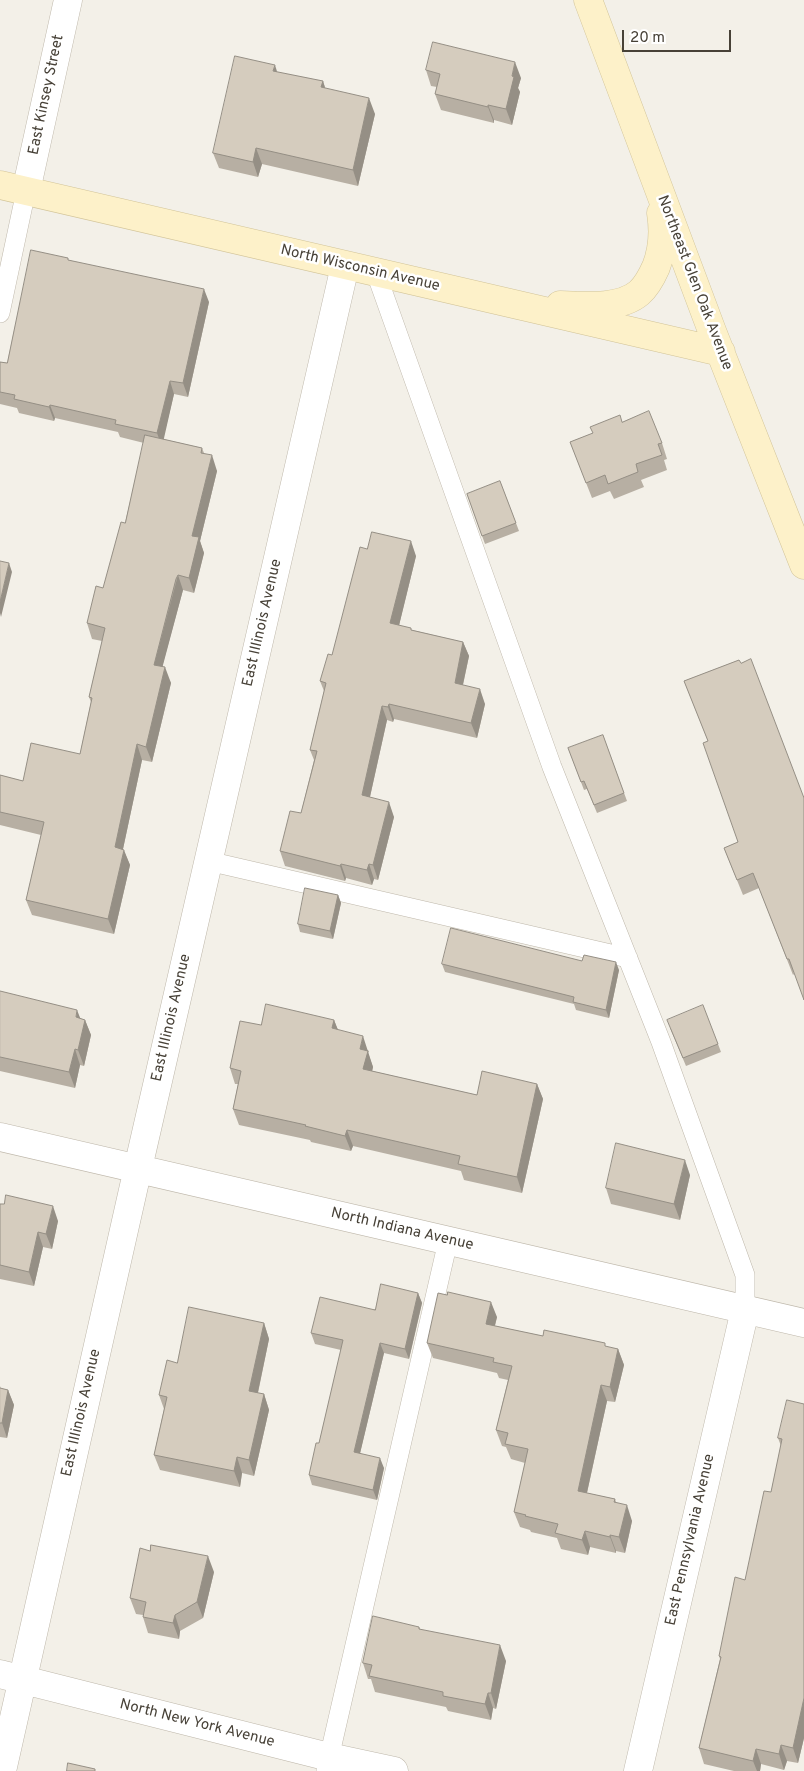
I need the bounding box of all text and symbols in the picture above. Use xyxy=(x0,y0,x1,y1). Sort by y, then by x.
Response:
scale bar xyxy=(624,20,733,52)
text: 20 m xyxy=(630,29,665,48)
street label: East Kinsey Street xyxy=(25,33,69,157)
street label: Northeast Glen Oak Avenue xyxy=(652,193,736,373)
street label: North Wisconsin Avenue xyxy=(279,242,441,296)
street label: East Illinois Avenue xyxy=(240,557,286,689)
street label: East Illinois Avenue xyxy=(149,952,195,1084)
street label: North Indiana Avenue xyxy=(329,1205,475,1255)
street label: East Illinois Avenue xyxy=(59,1347,105,1479)
street label: East Pennsylvania Avenue xyxy=(662,1452,720,1628)
street label: North New York Avenue xyxy=(118,1696,276,1752)

